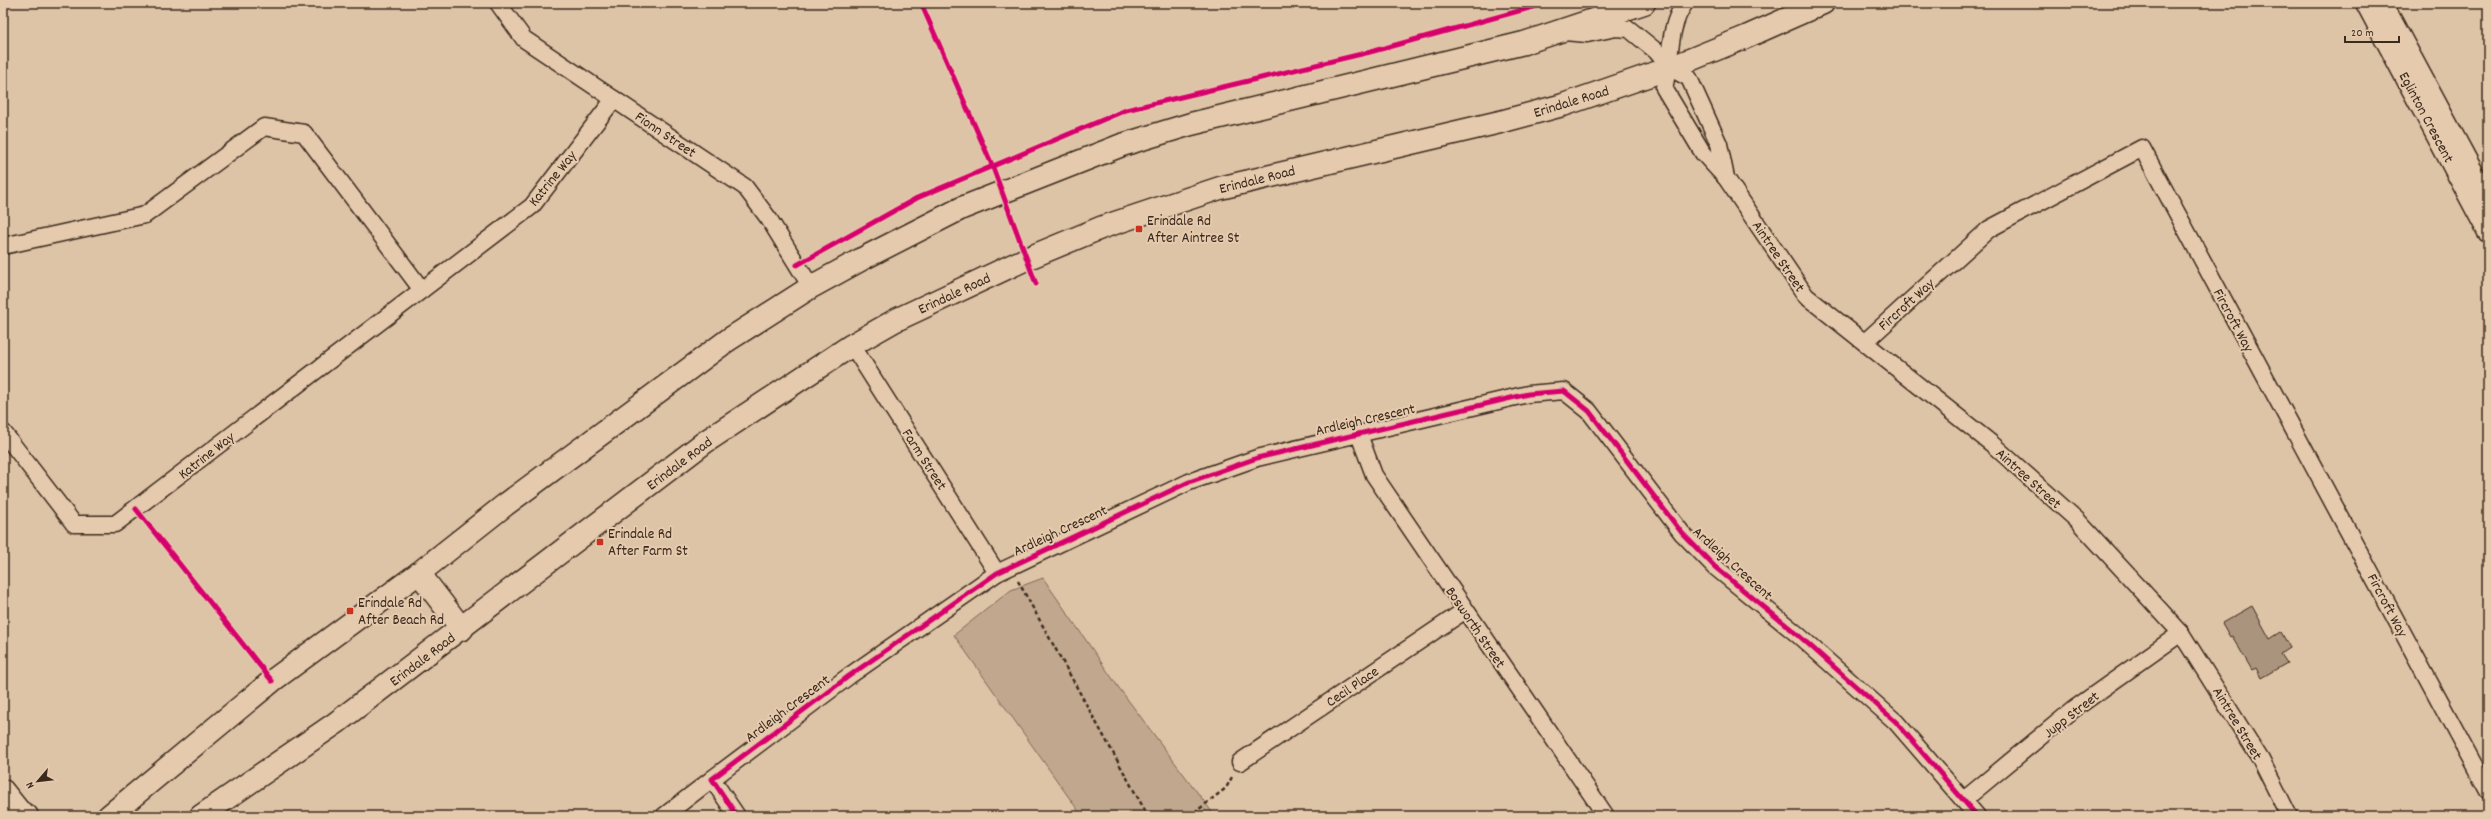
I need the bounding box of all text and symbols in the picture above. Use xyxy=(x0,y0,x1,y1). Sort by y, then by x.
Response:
scale bar xyxy=(2345,18,2399,44)
text: 20 m xyxy=(2351,25,2374,42)
street label: Eglinton Crescent xyxy=(2392,69,2459,168)
street label: Erindale Road xyxy=(1531,81,1612,125)
street label: Fionn Street xyxy=(630,107,700,165)
street label: Katrine Way xyxy=(524,146,584,212)
street label: Erindale Road xyxy=(1217,161,1298,201)
place label: Erindale Rd After Aintree St xyxy=(1147,211,1240,250)
street label: Aintree Street xyxy=(1745,217,1810,298)
marker: Erindale Rd After Aintree St xyxy=(1134,224,1144,234)
street label: Erindale Road xyxy=(915,268,995,321)
street label: Fircroft Way xyxy=(1874,274,1941,337)
street label: Fircroft Way xyxy=(2206,285,2259,357)
street label: Ardleigh Crescent xyxy=(1313,399,1418,443)
street label: Farm Street xyxy=(895,425,952,496)
street label: Katrine Way xyxy=(174,427,241,486)
street label: Erindale Road xyxy=(643,432,718,497)
street label: Aintree Street xyxy=(1990,444,2066,515)
street label: Ardleigh Crescent xyxy=(1010,500,1112,563)
street label: Ardleigh Crescent xyxy=(1687,522,1777,607)
place label: Erindale Rd After Farm St xyxy=(608,524,688,563)
marker: Erindale Rd After Farm St xyxy=(595,537,605,547)
street label: Fircroft Way xyxy=(2360,570,2413,642)
street label: Bosworth Street xyxy=(1439,583,1510,674)
place label: Erindale Rd After Beach Rd xyxy=(358,593,444,632)
marker: Erindale Rd After Beach Rd xyxy=(345,606,355,616)
street label: Erindale Road xyxy=(386,628,461,693)
street label: Cecil Place xyxy=(1322,662,1384,714)
street label: Ardleigh Crescent xyxy=(741,670,836,749)
street label: Aintree Street xyxy=(2206,683,2267,765)
street label: Jupp Street xyxy=(2040,686,2105,744)
north arrow xyxy=(18,761,58,801)
text: N xyxy=(22,778,39,791)

